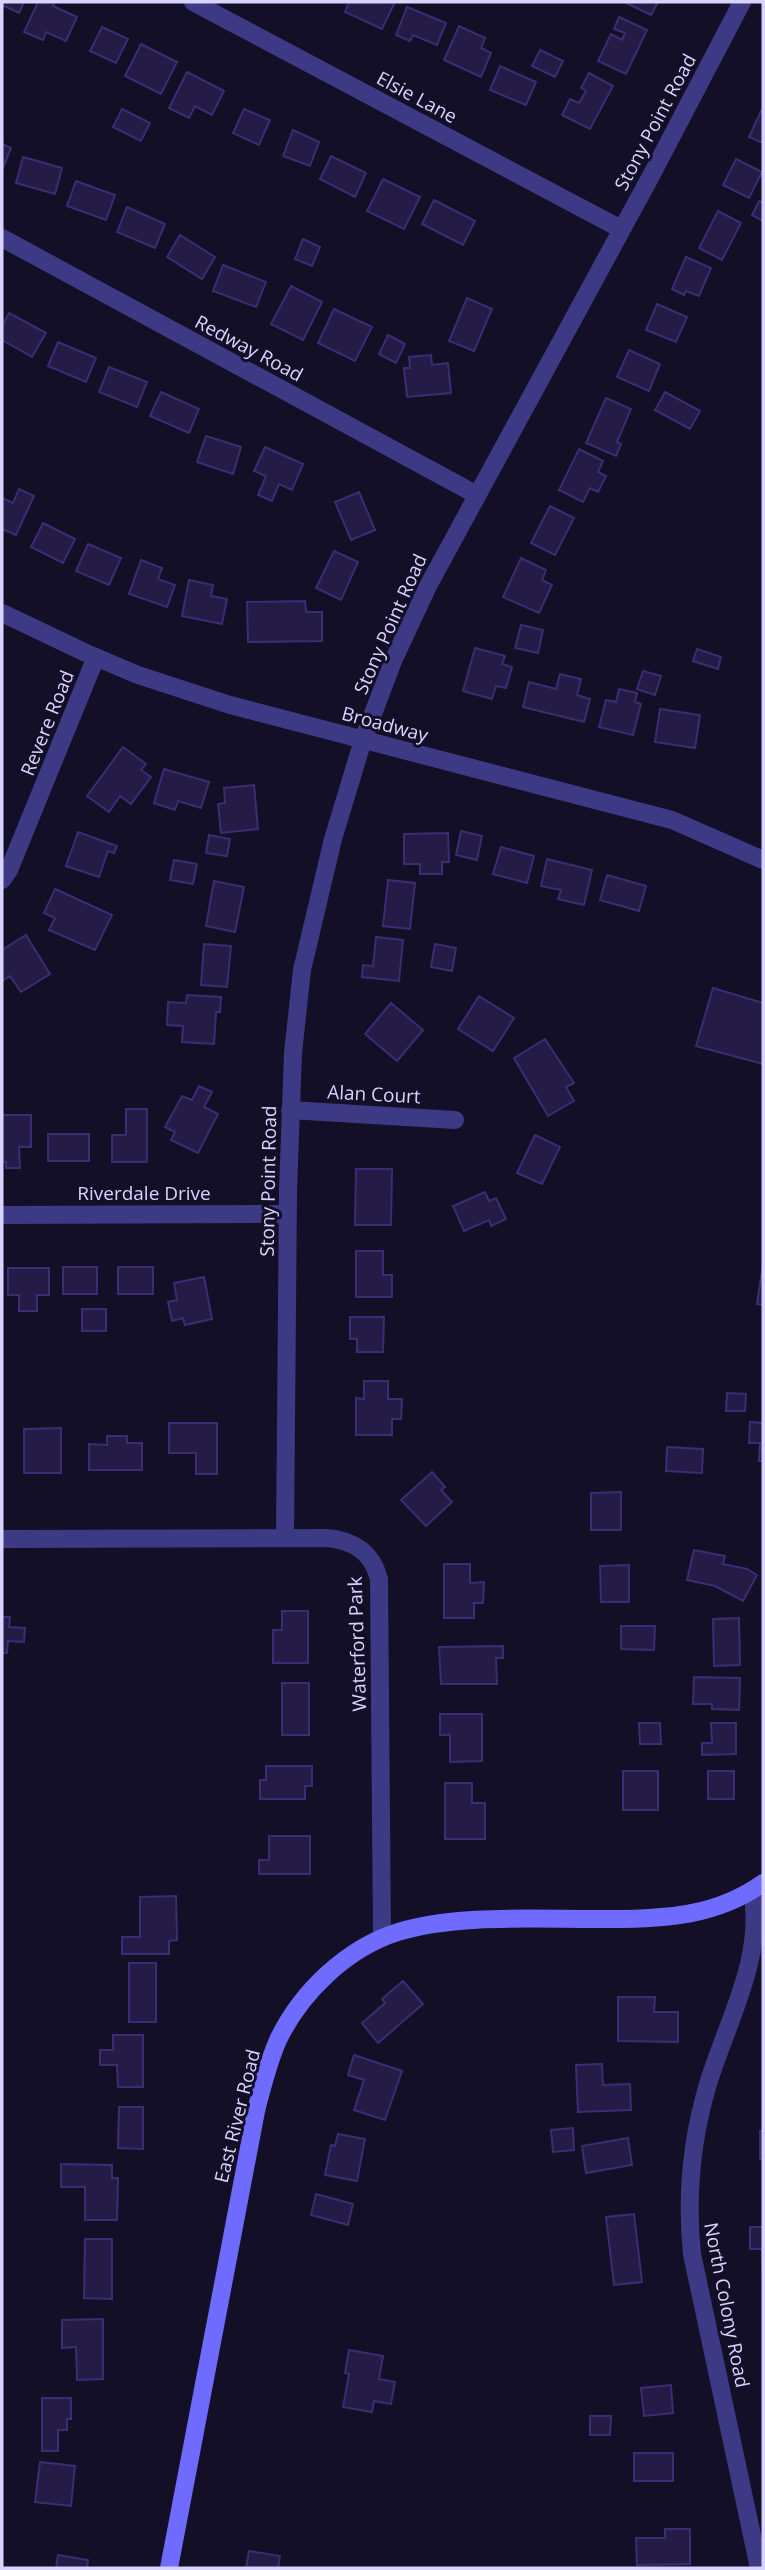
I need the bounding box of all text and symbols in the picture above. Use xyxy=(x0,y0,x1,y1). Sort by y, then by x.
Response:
street label: Stony Point Road xyxy=(608,49,702,195)
street label: Elsie Lane xyxy=(372,65,462,129)
street label: Redway Road xyxy=(190,309,308,387)
street label: Stony Point Road xyxy=(347,550,433,698)
street label: Revere Road xyxy=(14,667,80,779)
street label: Broadway xyxy=(339,700,432,748)
street label: Alan Court xyxy=(327,1079,422,1109)
street label: Stony Point Road xyxy=(254,1105,282,1257)
street label: Riverdale Drive xyxy=(77,1180,211,1206)
street label: Waterford Park xyxy=(342,1576,372,1712)
street label: East River Road xyxy=(208,2047,266,2185)
street label: North Colony Road xyxy=(698,2220,756,2390)

